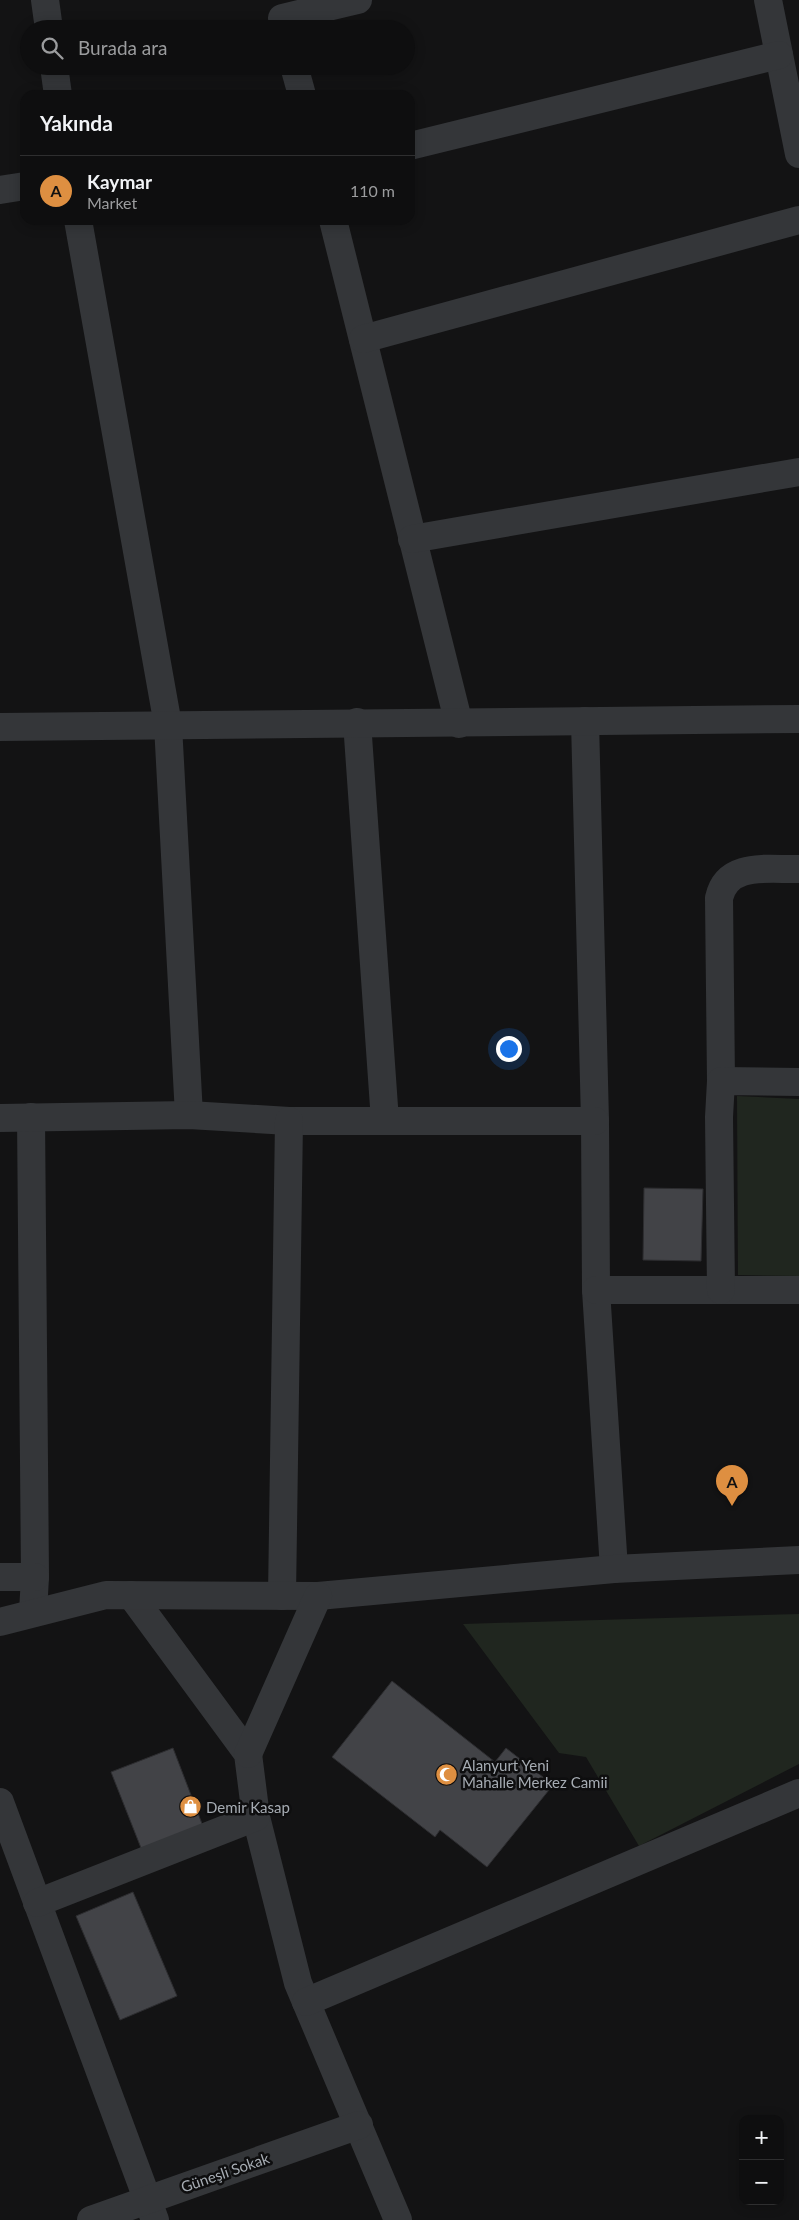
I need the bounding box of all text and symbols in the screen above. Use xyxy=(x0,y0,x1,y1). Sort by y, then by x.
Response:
search box xyxy=(20,20,415,75)
icon: search xyxy=(38,34,66,62)
text: Burada ara xyxy=(78,36,167,59)
text: Yakında xyxy=(40,110,113,135)
text: Kaymar xyxy=(87,170,152,193)
text: A xyxy=(50,181,62,200)
text: 110 m xyxy=(350,181,395,200)
text: Market xyxy=(87,193,137,212)
your location xyxy=(496,1036,522,1062)
pin: A xyxy=(716,1465,748,1506)
place label: Alanyurt Yeni Mahalle Merkez Camii xyxy=(462,1756,608,1791)
mosque icon: Alanyurt Yeni Mahalle Merkez Camii xyxy=(434,1762,458,1786)
shop icon: Demir Kasap xyxy=(178,1795,202,1819)
place label: Demir Kasap xyxy=(206,1798,290,1816)
map controls xyxy=(739,2115,784,2205)
button: + xyxy=(739,2115,784,2160)
street label: Güneşli Sokak xyxy=(178,2148,272,2196)
button: − xyxy=(739,2160,784,2205)

